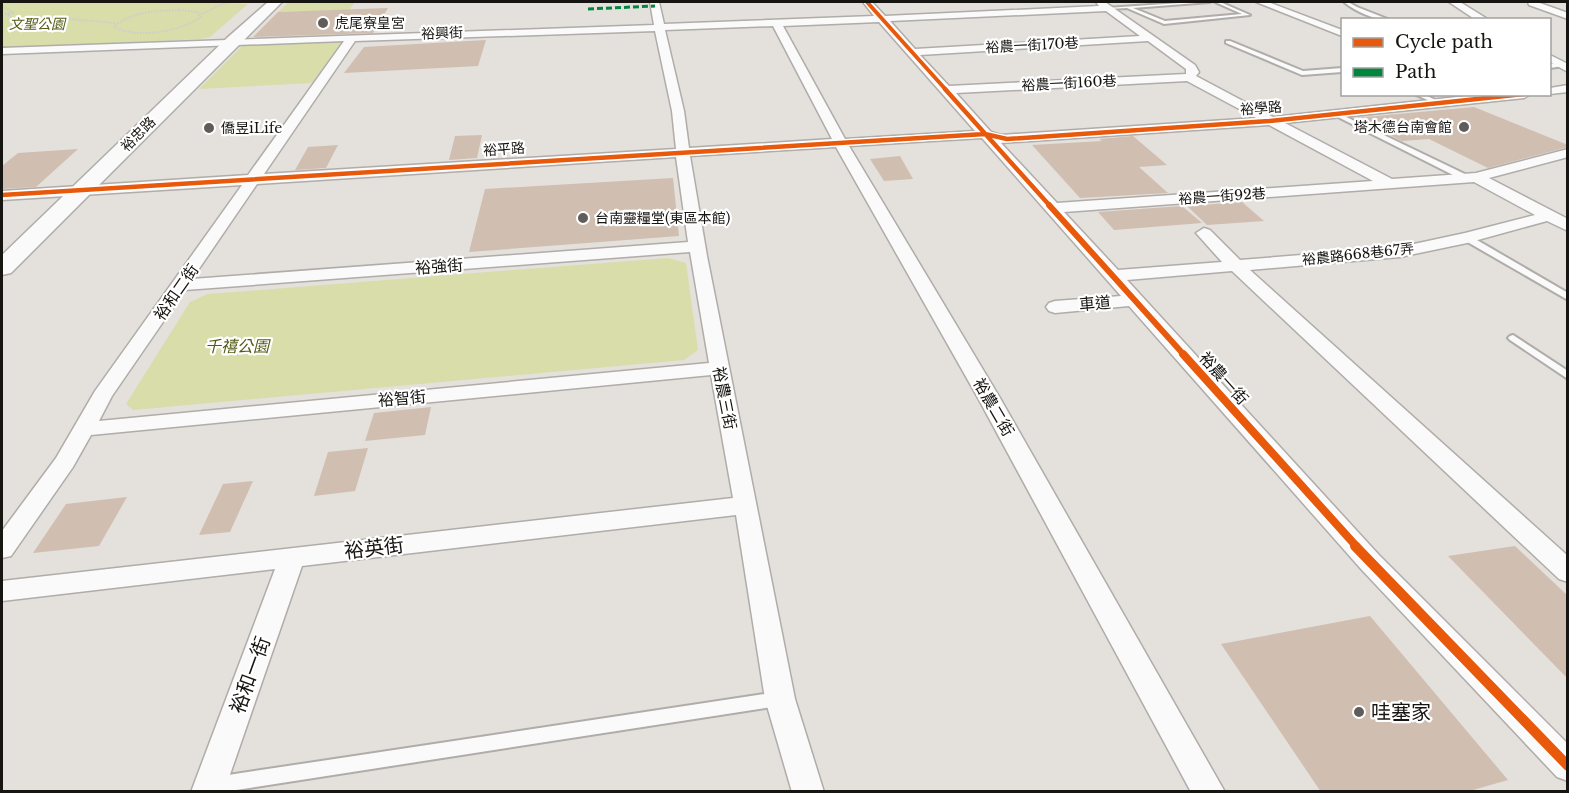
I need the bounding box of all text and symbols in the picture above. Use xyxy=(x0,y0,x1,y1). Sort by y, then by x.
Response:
place label: 虎尾寮皇宮 xyxy=(335,14,405,32)
park label: 文聖公園 xyxy=(9,15,67,33)
marker: 虎尾寮皇宮 xyxy=(316,16,330,30)
legend xyxy=(1341,18,1551,96)
street label: 裕興街 xyxy=(421,23,463,43)
text: Cycle path xyxy=(1395,31,1493,53)
street label: 裕農一街170巷 xyxy=(985,34,1079,56)
text: Path xyxy=(1395,61,1436,83)
street label: 裕農一街160巷 xyxy=(1021,72,1117,94)
street label: 裕學路 xyxy=(1239,98,1283,118)
street label: 裕忠路 xyxy=(117,113,159,155)
place label: 塔木德台南會館 xyxy=(1354,118,1452,136)
place label: 僑昱iLife xyxy=(221,119,282,137)
marker: 塔木德台南會館 xyxy=(1457,120,1471,134)
marker: 僑昱iLife xyxy=(202,121,216,135)
street label: 裕平路 xyxy=(482,139,526,159)
street label: 裕農一街92巷 xyxy=(1178,184,1266,208)
place label: 台南靈糧堂(東區本館) xyxy=(595,209,730,227)
marker: 台南靈糧堂(東區本館) xyxy=(576,211,590,225)
street label: 裕農路668巷67弄 xyxy=(1301,239,1415,269)
street label: 裕強街 xyxy=(414,254,464,278)
street label: 裕和二街 xyxy=(149,260,203,324)
street label: 車道 xyxy=(1078,292,1112,314)
park label: 千禧公園 xyxy=(205,336,271,356)
street label: 裕農一街 xyxy=(1195,348,1253,408)
street label: 裕農三街 xyxy=(709,365,741,431)
street label: 裕農二街 xyxy=(969,374,1019,440)
street label: 裕智街 xyxy=(377,386,427,410)
street label: 裕英街 xyxy=(343,532,405,564)
street label: 裕和一街 xyxy=(225,633,275,717)
place label: 哇塞家 xyxy=(1371,700,1431,724)
marker: 哇塞家 xyxy=(1352,705,1366,719)

